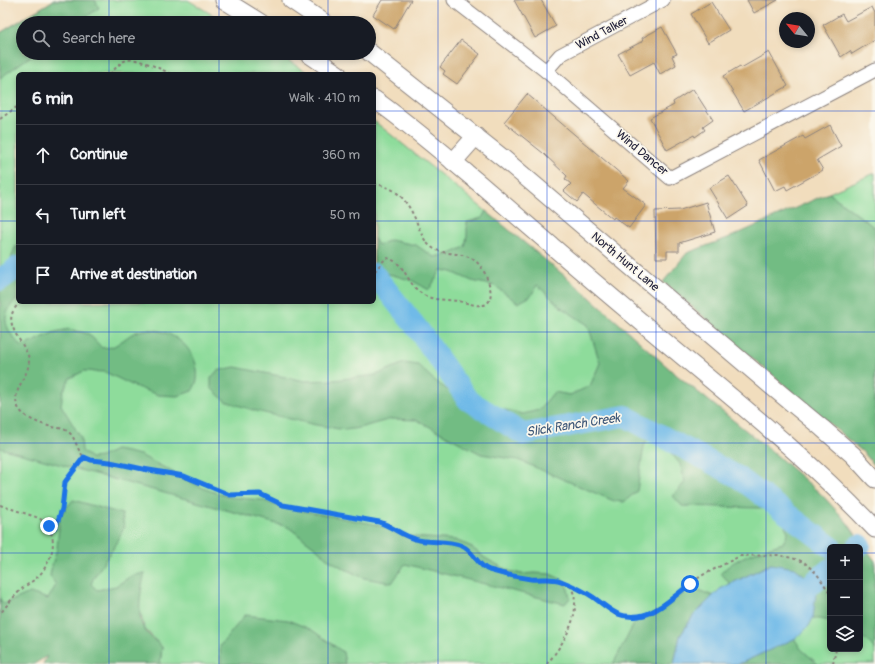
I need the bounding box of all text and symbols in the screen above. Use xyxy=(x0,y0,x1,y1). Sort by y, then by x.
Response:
north arrow xyxy=(779,12,815,48)
street label: Wind Talker xyxy=(573,13,631,53)
search box xyxy=(16,16,376,60)
icon: search xyxy=(30,27,52,49)
text: Search here xyxy=(62,29,135,48)
text: 6 min xyxy=(32,88,73,109)
text: Walk · 410 m xyxy=(289,90,360,106)
street label: Wind Dancer xyxy=(613,127,672,180)
icon: ahead xyxy=(32,144,54,166)
text: Continue xyxy=(70,145,128,164)
text: 360 m xyxy=(322,147,360,163)
icon: left xyxy=(32,204,54,226)
text: Turn left xyxy=(70,205,126,224)
text: 50 m xyxy=(330,207,360,223)
street label: North Hunt Lane xyxy=(588,229,662,295)
icon: arrive xyxy=(32,264,54,286)
text: Arrive at destination xyxy=(70,265,197,284)
water label: Slick Ranch Creek xyxy=(525,409,622,440)
route end xyxy=(40,517,58,535)
map controls xyxy=(827,544,863,652)
button: + xyxy=(827,544,863,580)
route start xyxy=(681,575,699,593)
button: − xyxy=(827,580,863,616)
button: layers xyxy=(827,616,863,652)

